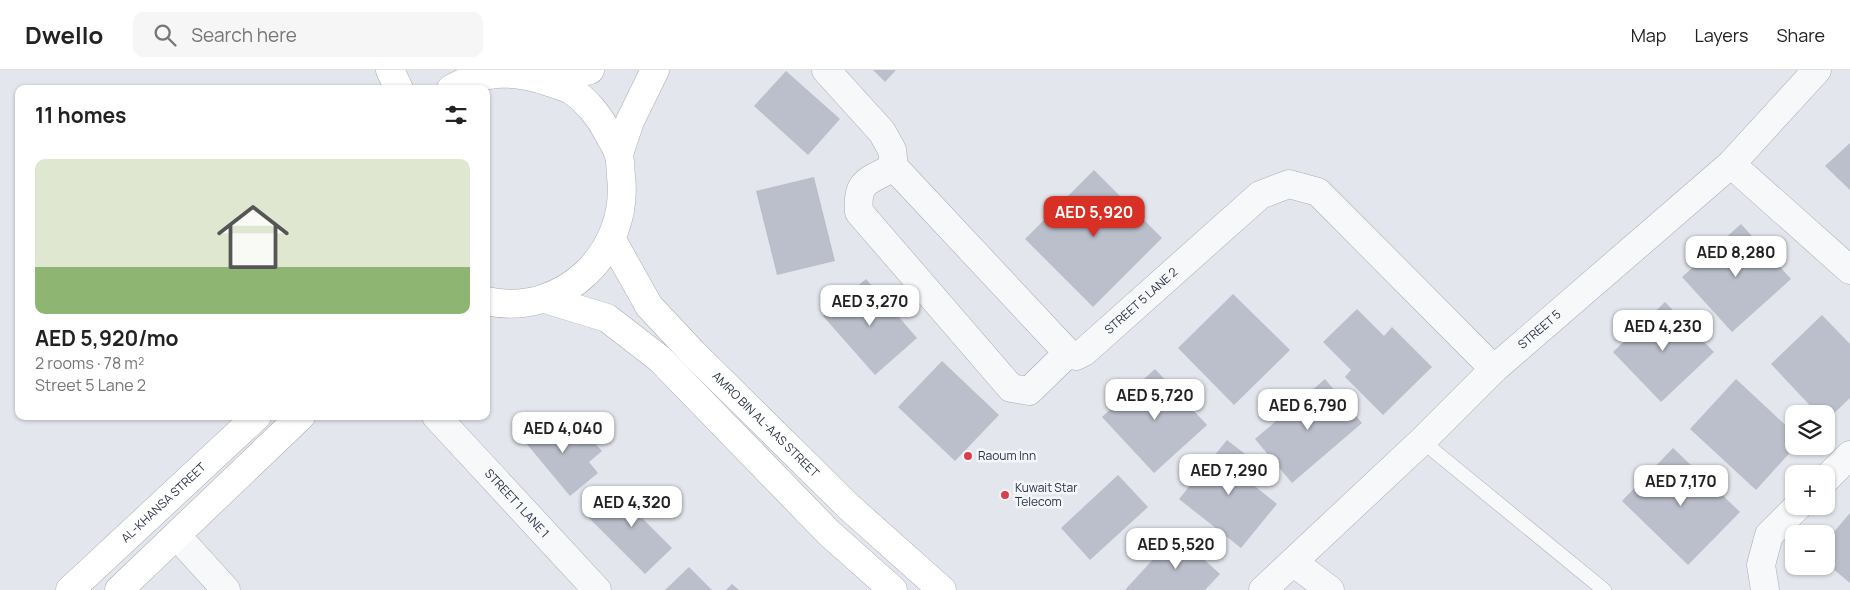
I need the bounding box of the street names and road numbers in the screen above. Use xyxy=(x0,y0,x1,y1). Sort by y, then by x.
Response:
street label: STREET 5 LANE 2 xyxy=(1101,263,1181,338)
street label: STREET 5 xyxy=(1514,306,1565,353)
street label: AMRO BIN AL-AAS STREET xyxy=(709,368,824,482)
street label: AL-KHANSA STREET xyxy=(117,458,210,546)
street label: STREET 1 LANE 1 xyxy=(481,465,553,541)

